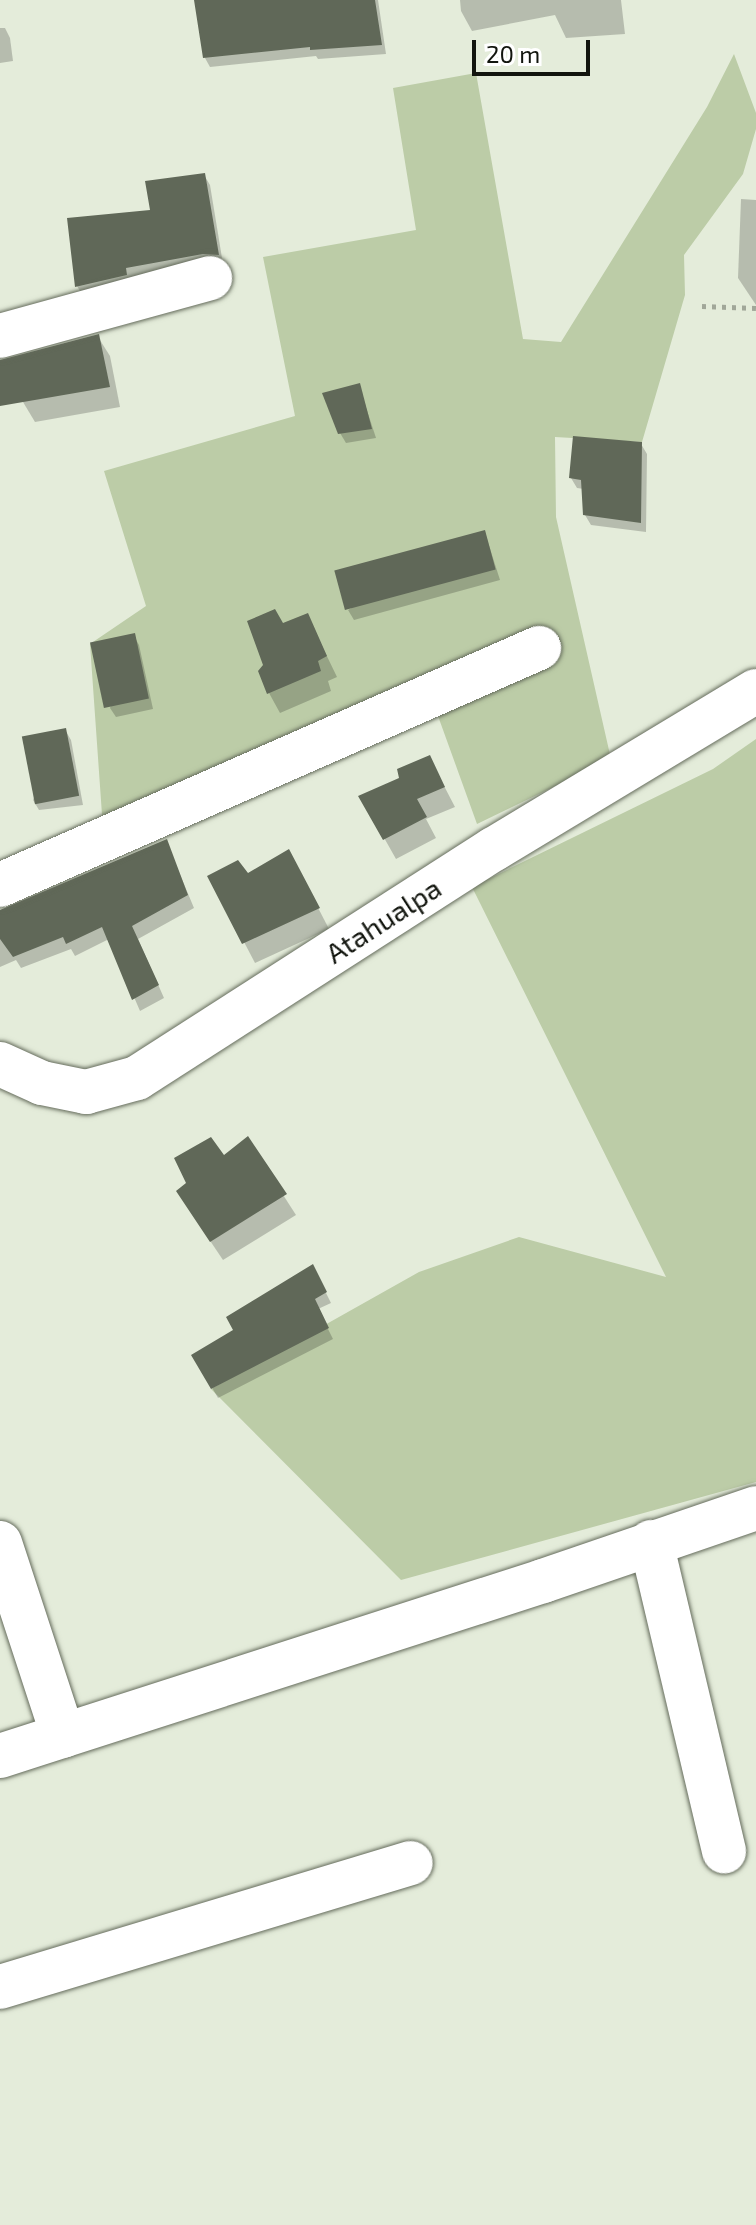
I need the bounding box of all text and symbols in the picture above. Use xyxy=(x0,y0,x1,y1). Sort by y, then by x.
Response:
scale bar xyxy=(476,24,594,74)
text: 20 m xyxy=(486,39,540,68)
street label: Atahualpa xyxy=(319,870,447,970)

